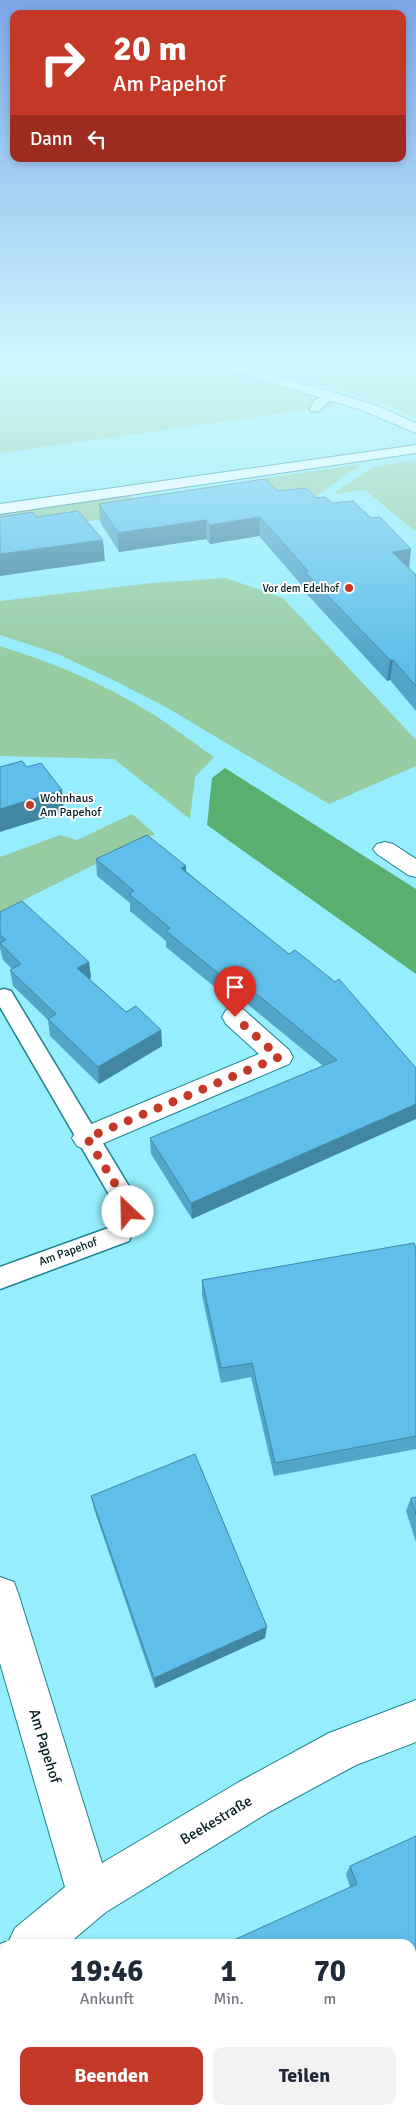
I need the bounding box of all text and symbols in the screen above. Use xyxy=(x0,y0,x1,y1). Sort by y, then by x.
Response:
text: 20 m xyxy=(113,27,187,70)
icon: right xyxy=(30,30,95,95)
text: Am Papehof xyxy=(113,70,225,97)
icon: left xyxy=(83,125,111,153)
text: Dann xyxy=(30,127,73,151)
place label: Vor dem Edelhof xyxy=(263,582,340,595)
marker: Vor dem Edelhof xyxy=(343,582,355,594)
place label: Wohnhaus Am Papehof xyxy=(40,791,102,820)
marker: Wohnhaus Am Papehof xyxy=(24,799,36,811)
pin xyxy=(214,966,256,1017)
icon: arrive xyxy=(221,973,249,1001)
position arrow xyxy=(101,1185,153,1237)
street label: Am Papehof xyxy=(37,1234,100,1270)
street label: Am Papehof xyxy=(25,1707,65,1786)
street label: Beekestraße xyxy=(177,1792,255,1848)
text: 19:46 xyxy=(70,1953,144,1990)
text: 1 xyxy=(221,1953,237,1990)
text: 70 xyxy=(314,1953,346,1990)
text: Ankunft xyxy=(80,1989,134,2009)
text: Min. xyxy=(214,1989,244,2009)
text: m xyxy=(323,1989,336,2009)
button: Beenden xyxy=(20,2047,203,2105)
button: Teilen xyxy=(213,2047,396,2105)

